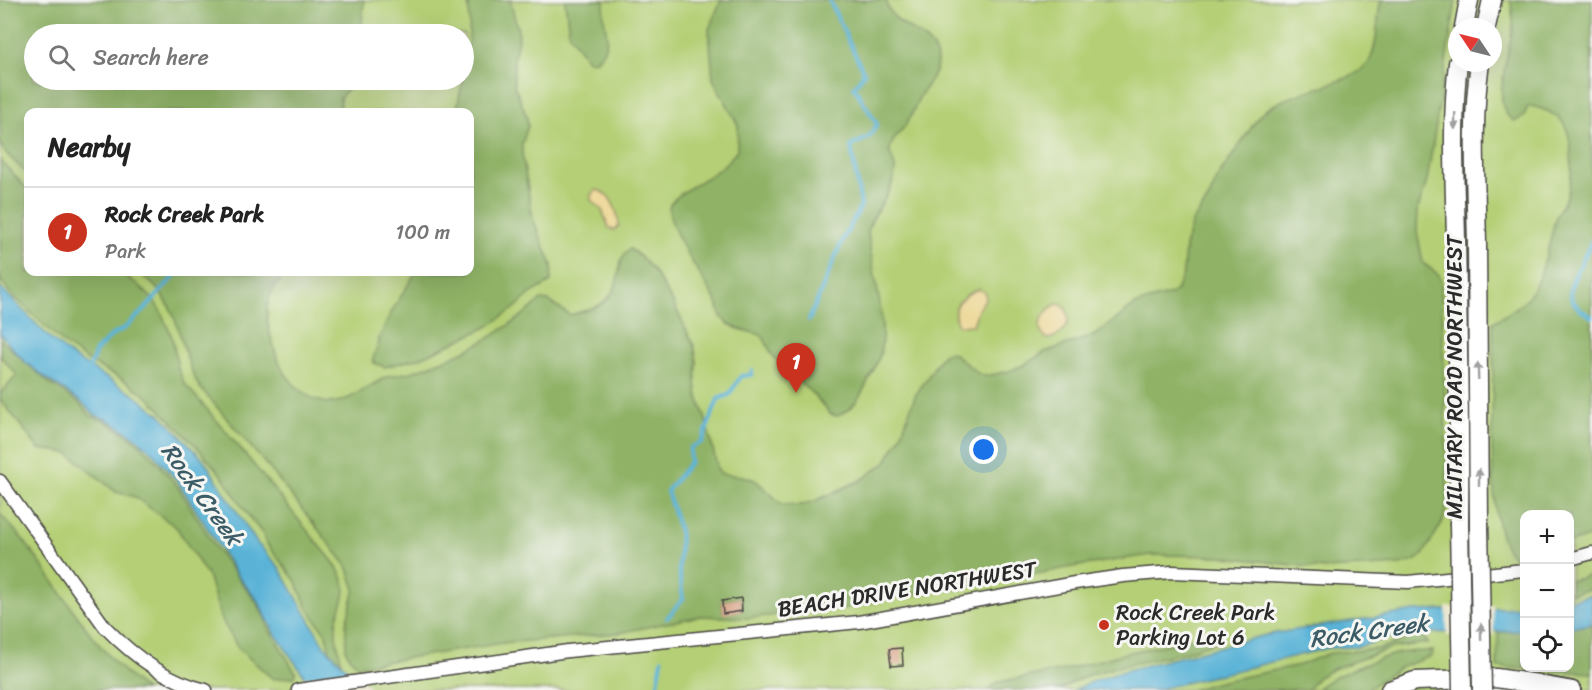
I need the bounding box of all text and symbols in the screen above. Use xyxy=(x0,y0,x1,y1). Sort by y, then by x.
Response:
north arrow xyxy=(1448,18,1502,72)
search box xyxy=(24,24,474,90)
text: Search here xyxy=(93,38,209,77)
icon: search xyxy=(45,41,78,74)
one-way arrow xyxy=(1450,112,1460,131)
text: Nearby xyxy=(48,124,130,170)
text: Rock Creek Park xyxy=(105,195,264,234)
text: 1 xyxy=(63,215,72,250)
text: 100 m xyxy=(396,215,450,250)
text: Park xyxy=(105,234,146,269)
street label: MILITARY ROAD NORTHWEST xyxy=(1435,234,1474,519)
pin: 1 xyxy=(776,344,816,393)
one-way arrow xyxy=(1474,362,1483,381)
water label: Rock Creek xyxy=(150,433,256,557)
your location xyxy=(969,435,998,464)
one-way arrow xyxy=(1474,467,1484,486)
map controls xyxy=(1520,510,1574,672)
button: + xyxy=(1520,510,1574,564)
street label: BEACH DRIVE NORTHWEST xyxy=(775,549,1041,629)
button: − xyxy=(1520,564,1574,618)
place label: Rock Creek Park Parking Lot 6 xyxy=(1116,593,1275,657)
water label: Rock Creek xyxy=(1307,601,1434,660)
marker: Rock Creek Park Parking Lot 6 xyxy=(1097,618,1111,632)
button: locate xyxy=(1520,618,1574,672)
one-way arrow xyxy=(1476,622,1486,641)

